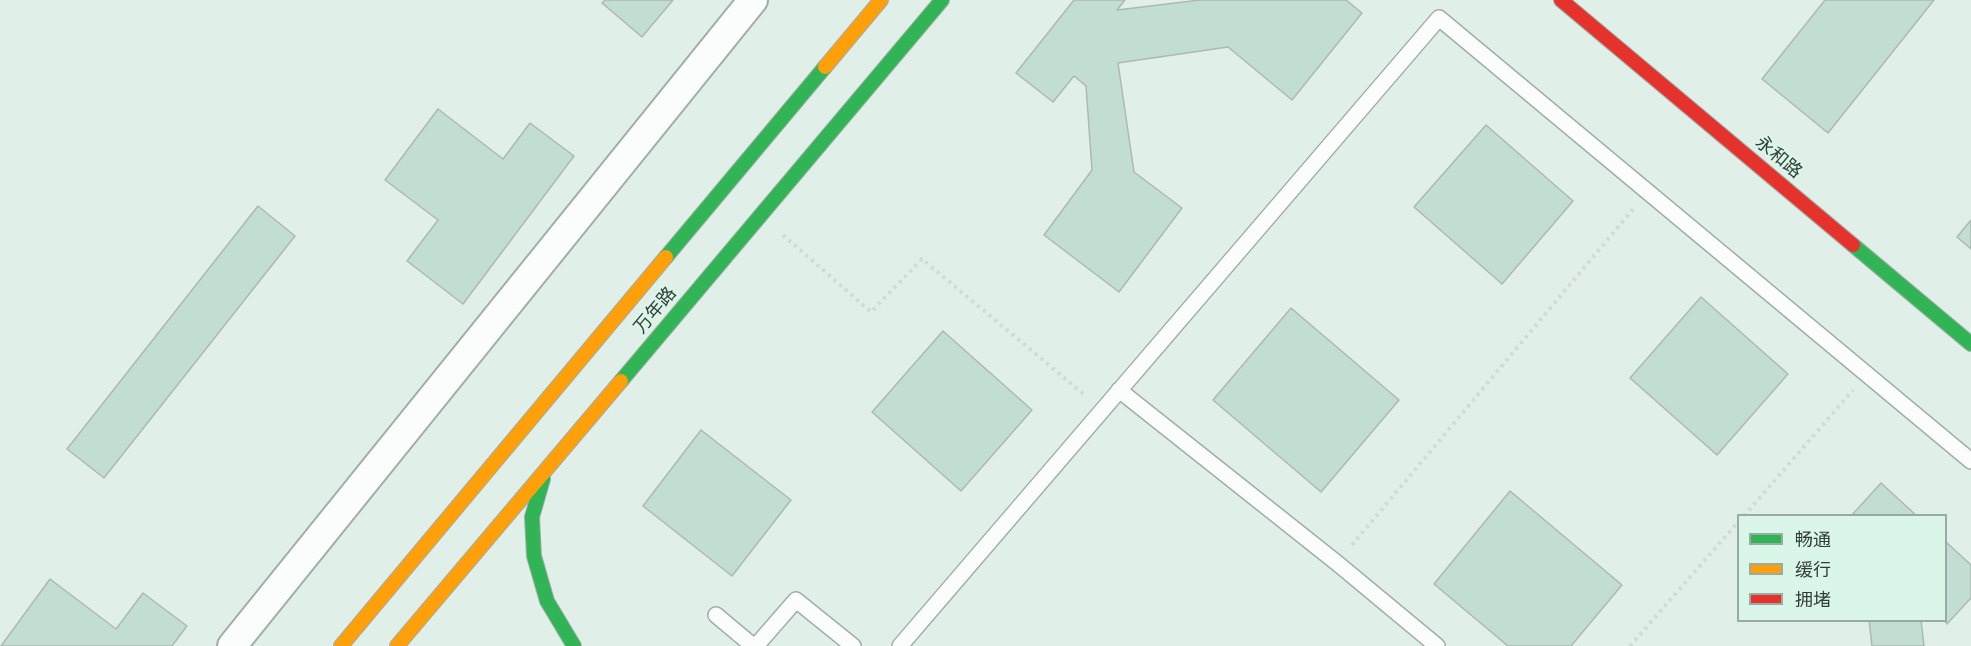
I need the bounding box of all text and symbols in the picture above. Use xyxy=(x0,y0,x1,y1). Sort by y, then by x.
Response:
street label: 永和路 xyxy=(1750,132,1806,184)
street label: 万年路 xyxy=(630,283,682,339)
legend xyxy=(1737,514,1947,622)
text: 畅通 xyxy=(1795,527,1831,552)
text: 缓行 xyxy=(1795,557,1831,582)
text: 拥堵 xyxy=(1795,587,1831,612)

